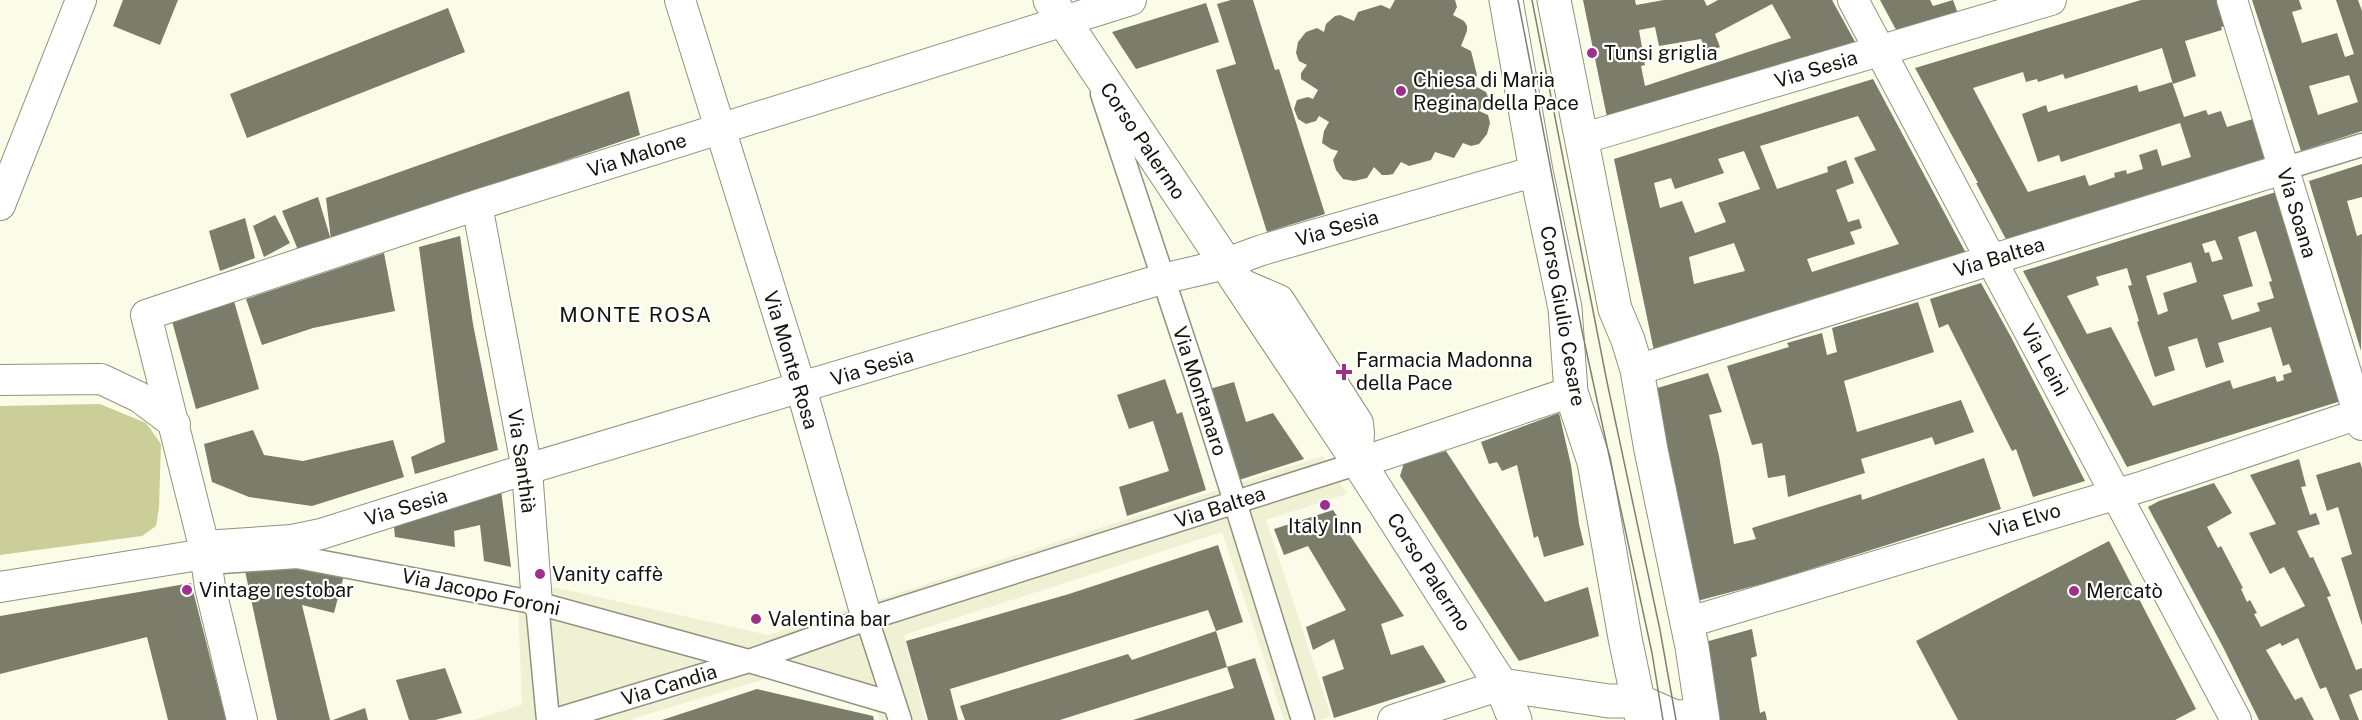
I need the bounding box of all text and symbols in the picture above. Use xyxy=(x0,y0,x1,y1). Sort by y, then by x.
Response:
place label: Tunsi griglia xyxy=(1604,41,1717,65)
street label: Via Sesia xyxy=(1772,45,1860,93)
marker: Tunsi griglia xyxy=(1585,46,1599,60)
place label: Chiesa di Maria Regina della Pace xyxy=(1413,68,1579,115)
street label: Corso Palermo xyxy=(1095,78,1191,204)
marker: Chiesa di Maria Regina della Pace xyxy=(1394,84,1408,98)
street label: Via Malone xyxy=(584,128,690,182)
street label: Via Soana xyxy=(2272,165,2322,261)
street label: Via Sesia xyxy=(1293,205,1381,251)
street label: Corso Giulio Cesare xyxy=(1535,224,1591,408)
street label: Via Baltea xyxy=(1951,232,2047,282)
street label: Via Monte Rosa xyxy=(759,288,823,432)
district label: MONTE ROSA xyxy=(559,302,713,327)
street label: Via Leinì xyxy=(2016,320,2074,400)
street label: Via Montanaro xyxy=(1168,323,1232,459)
street label: Via Sesia xyxy=(828,343,916,391)
place label: Farmacia Madonna della Pace xyxy=(1356,348,1533,395)
marker: Farmacia Madonna della Pace xyxy=(1337,365,1351,379)
street label: Via Santhià xyxy=(503,407,541,515)
street label: Via Baltea xyxy=(1172,481,1268,533)
street label: Via Sesia xyxy=(362,483,450,531)
marker: Italy Inn xyxy=(1318,498,1332,512)
street label: Via Elvo xyxy=(1986,498,2064,542)
street label: Corso Palermo xyxy=(1382,508,1476,636)
place label: Italy Inn xyxy=(1288,514,1362,538)
place label: Vanity caffè xyxy=(552,562,663,586)
street label: Via Jacopo Foroni xyxy=(399,563,563,621)
marker: Vanity caffè xyxy=(533,567,547,581)
place label: Vintage restobar xyxy=(199,578,354,602)
place label: Mercatò xyxy=(2086,579,2163,603)
marker: Vintage restobar xyxy=(180,583,194,597)
marker: Mercatò xyxy=(2067,584,2081,598)
place label: Valentina bar xyxy=(768,607,891,631)
marker: Valentina bar xyxy=(749,612,763,626)
street label: Via Candia xyxy=(618,659,720,711)

